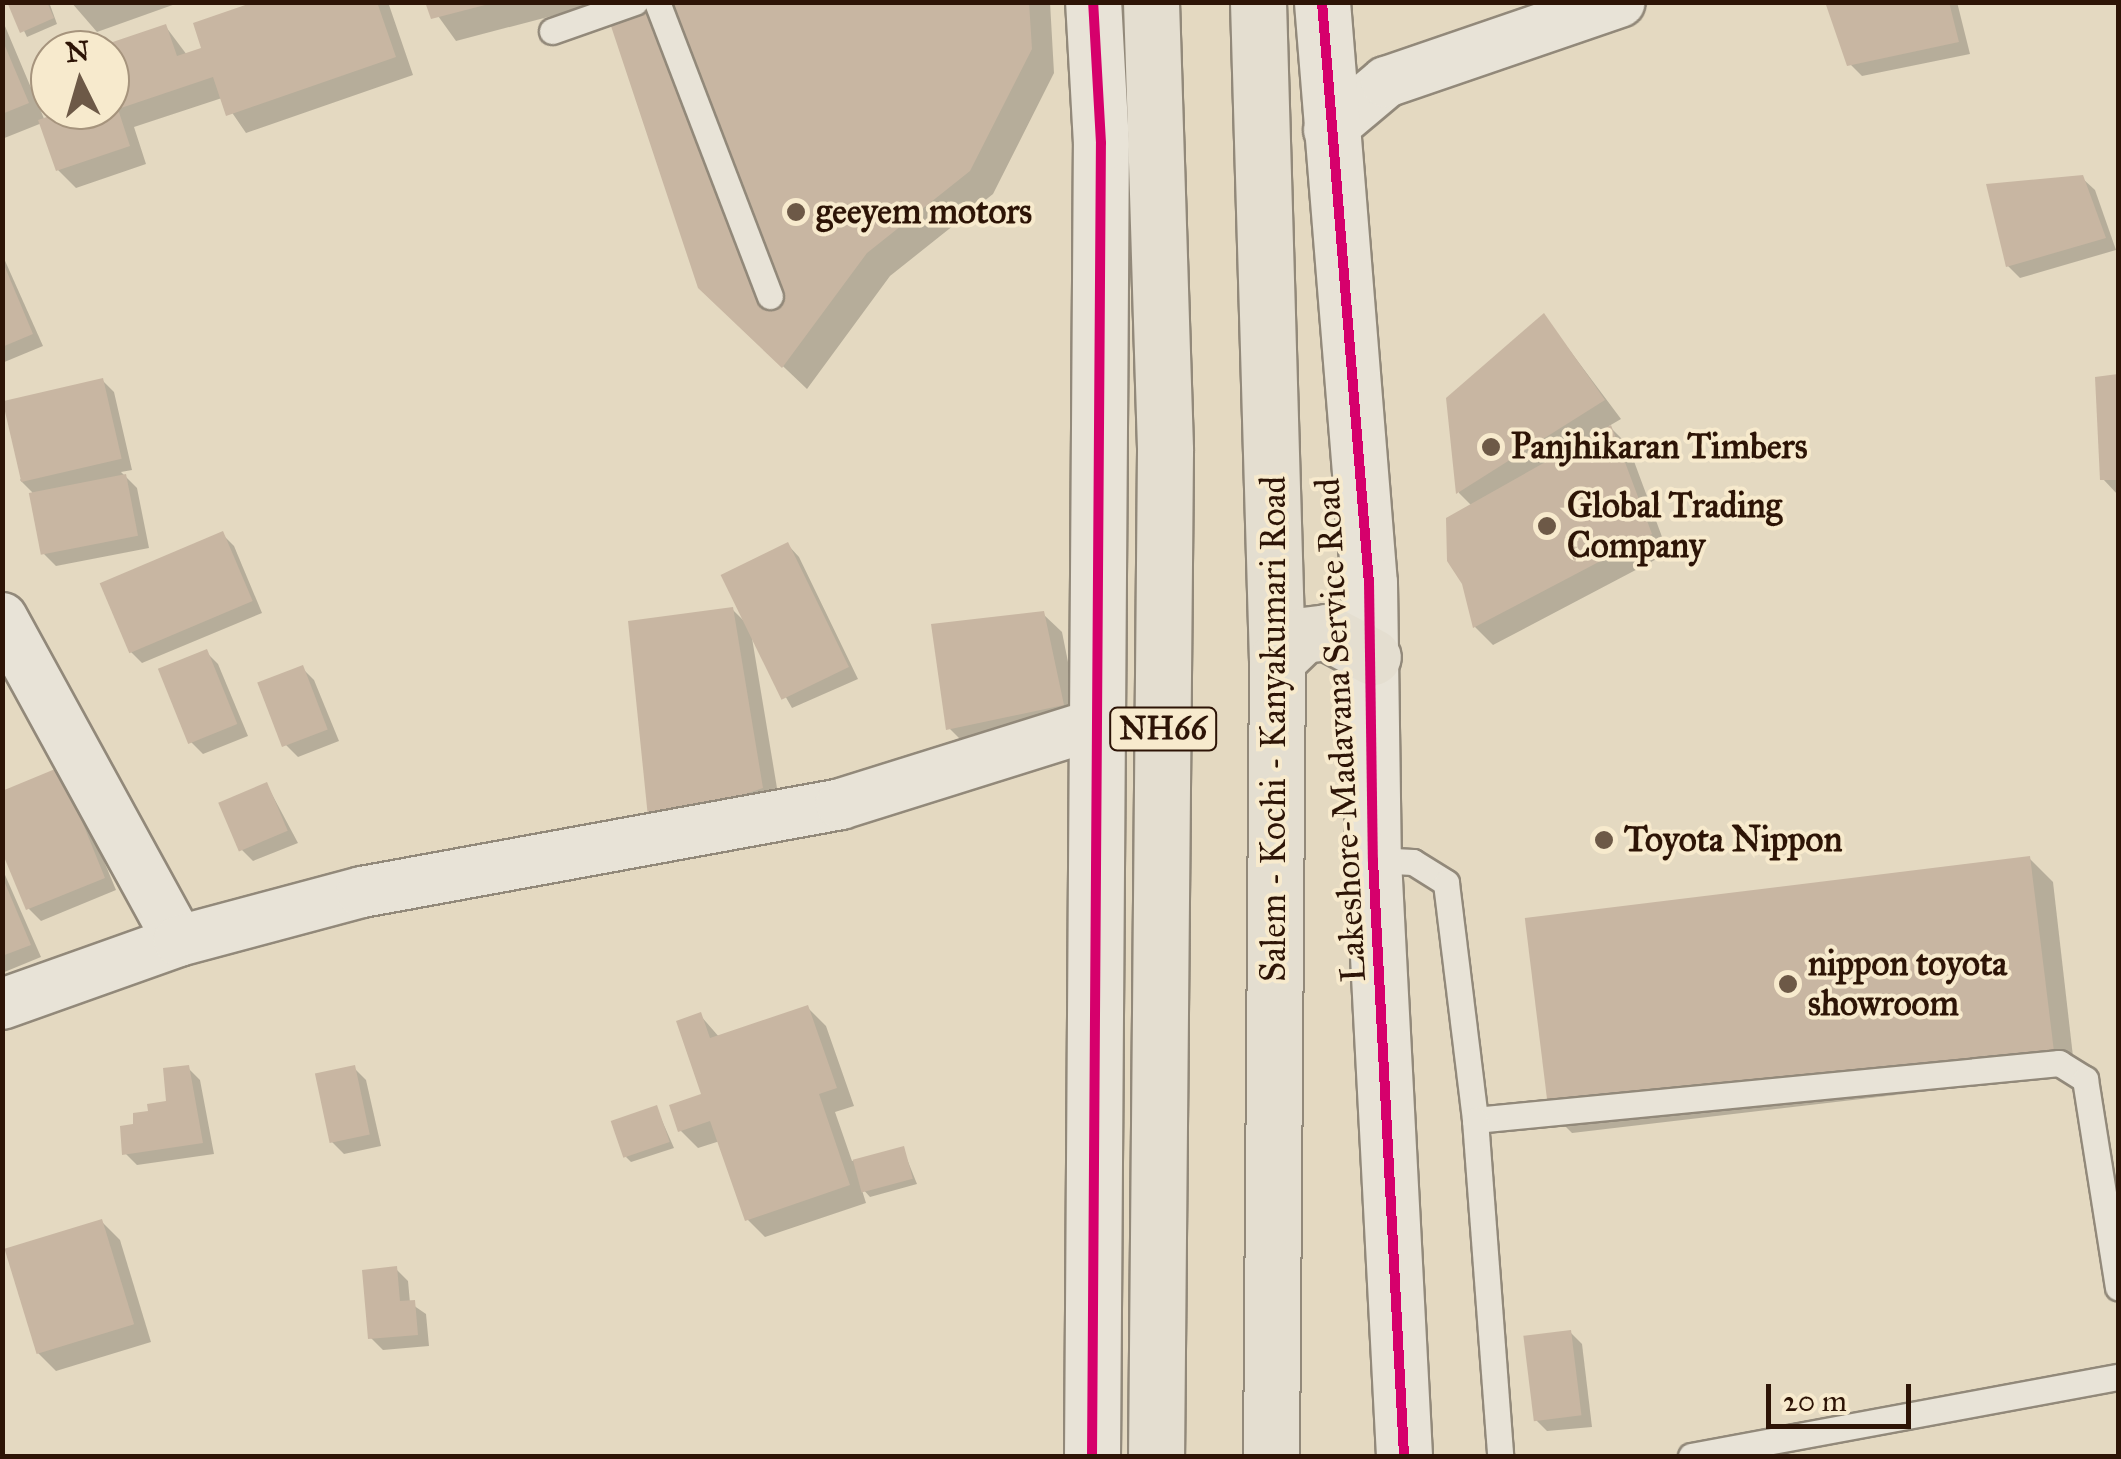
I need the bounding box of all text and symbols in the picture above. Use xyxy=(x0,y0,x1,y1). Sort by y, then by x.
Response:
north arrow xyxy=(30,30,130,130)
text: N xyxy=(64,33,91,70)
place label: geeyem motors xyxy=(816,191,1032,233)
marker: geeyem motors xyxy=(785,201,807,223)
place label: Panjhikaran Timbers xyxy=(1511,426,1807,468)
marker: Panjhikaran Timbers xyxy=(1480,436,1502,458)
street label: Salem - Kochi - Kanyakumari Road xyxy=(1253,476,1295,982)
street label: Lakeshore-Madavana Service Road xyxy=(1307,477,1375,983)
place label: Global Trading Company xyxy=(1567,485,1782,567)
marker: Global Trading Company xyxy=(1536,515,1558,537)
road number: NH66 xyxy=(1108,702,1218,756)
place label: Toyota Nippon xyxy=(1624,819,1842,861)
marker: Toyota Nippon xyxy=(1593,829,1615,851)
place label: nippon toyota showroom xyxy=(1808,943,2007,1025)
marker: nippon toyota showroom xyxy=(1777,973,1799,995)
scale bar xyxy=(1771,1364,1916,1426)
text: 20 m xyxy=(1783,1383,1847,1419)

